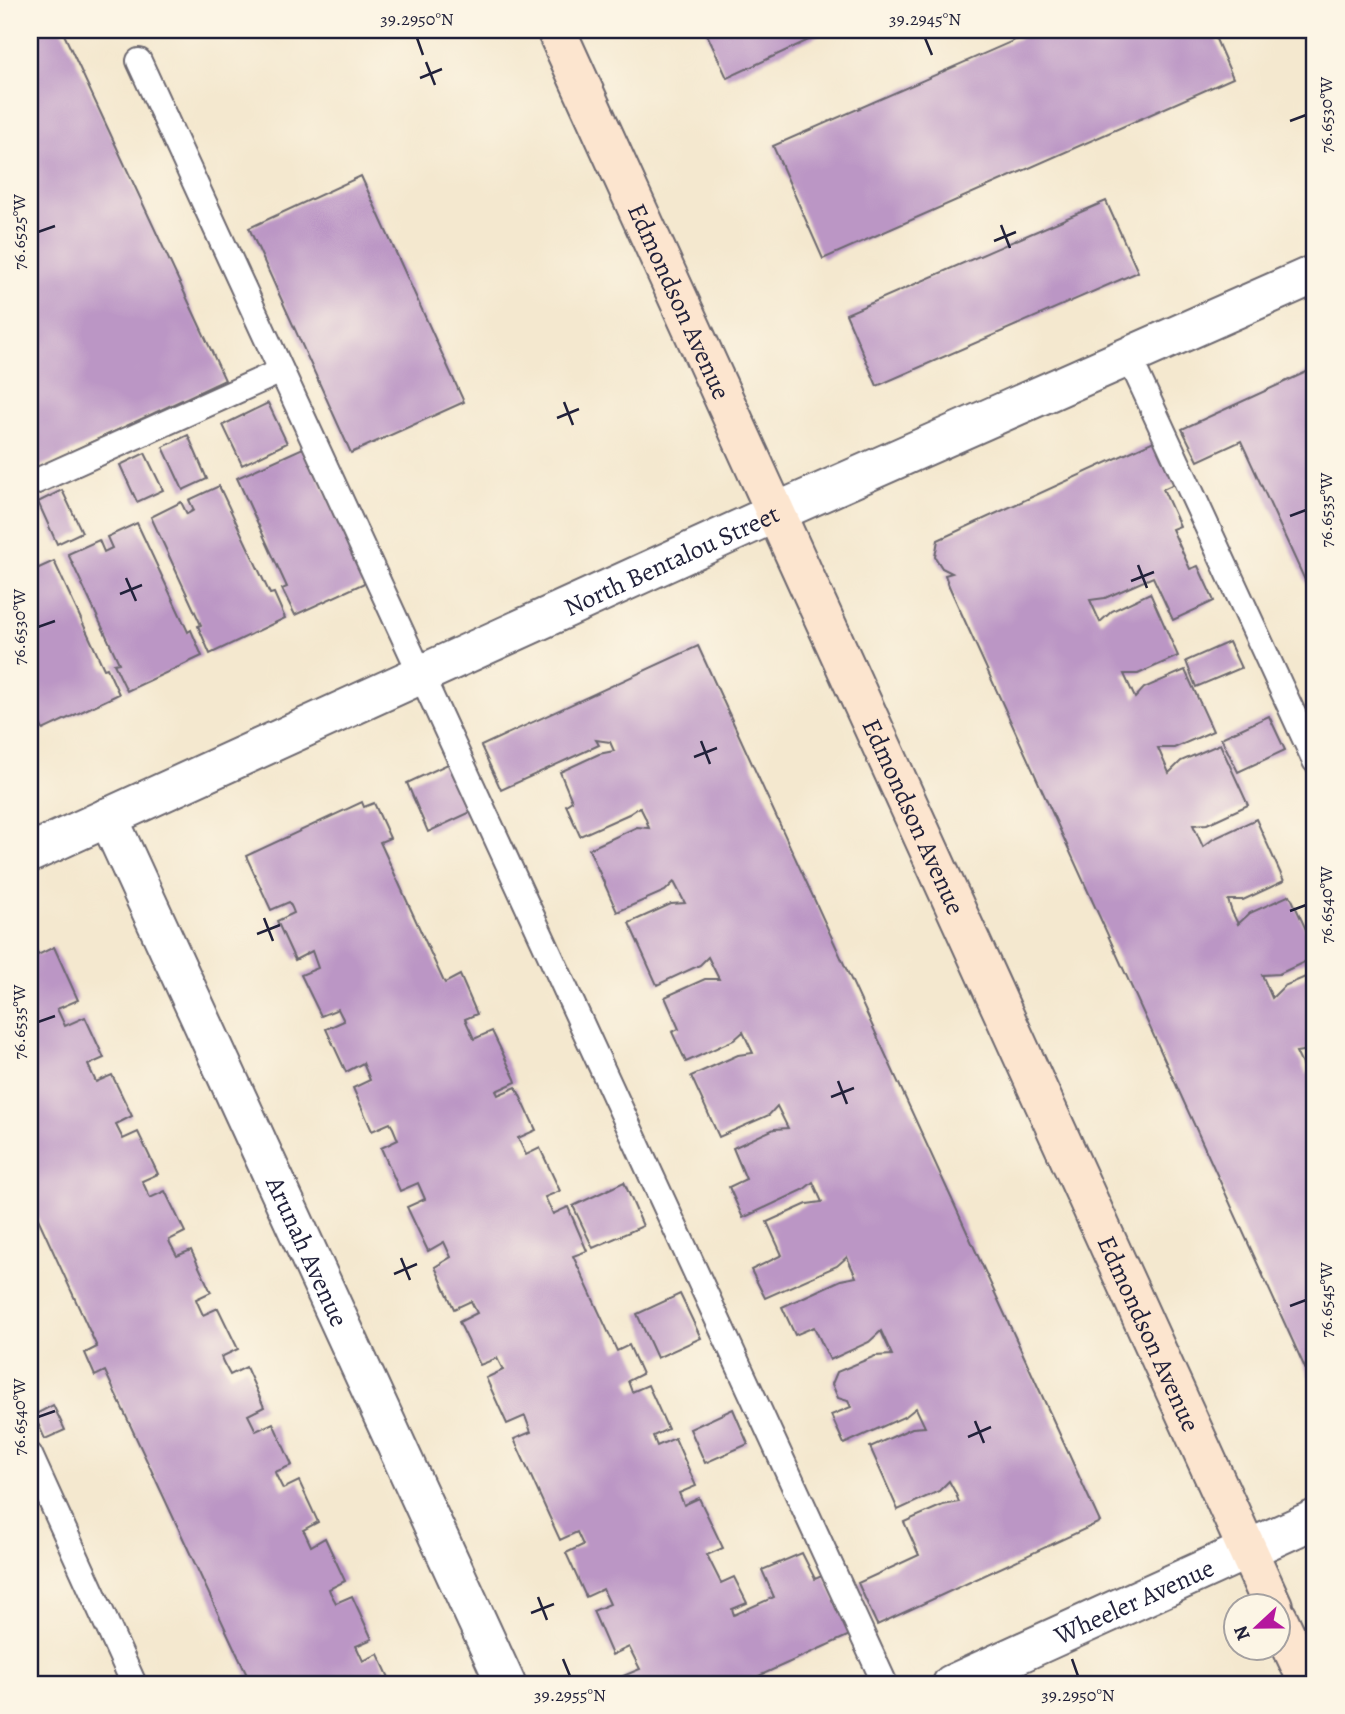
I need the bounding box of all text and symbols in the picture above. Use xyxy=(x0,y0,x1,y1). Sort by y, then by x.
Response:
text: 39.2950°N xyxy=(380,7,454,31)
text: 39.2945°N xyxy=(889,7,961,31)
text: 76.6530°W xyxy=(1314,76,1338,153)
text: 76.6525°W xyxy=(7,194,31,270)
street label: Edmondson Avenue xyxy=(620,198,739,405)
text: 76.6535°W xyxy=(1314,472,1338,547)
street label: North Bentalou Street xyxy=(558,496,785,625)
text: 76.6530°W xyxy=(7,588,31,665)
street label: Edmondson Avenue xyxy=(854,713,974,920)
text: 76.6540°W xyxy=(1314,866,1338,944)
text: 76.6535°W xyxy=(7,984,31,1059)
street label: Arunah Avenue xyxy=(257,1170,357,1332)
street label: Edmondson Avenue xyxy=(1089,1230,1209,1437)
text: 76.6545°W xyxy=(1314,1262,1338,1338)
text: 76.6540°W xyxy=(7,1378,31,1456)
street label: Wheeler Avenue xyxy=(1048,1550,1220,1653)
north arrow xyxy=(1222,1592,1292,1662)
text: N xyxy=(1227,1622,1257,1644)
text: 39.2955°N xyxy=(534,1683,606,1707)
text: 39.2950°N xyxy=(1041,1683,1115,1707)

